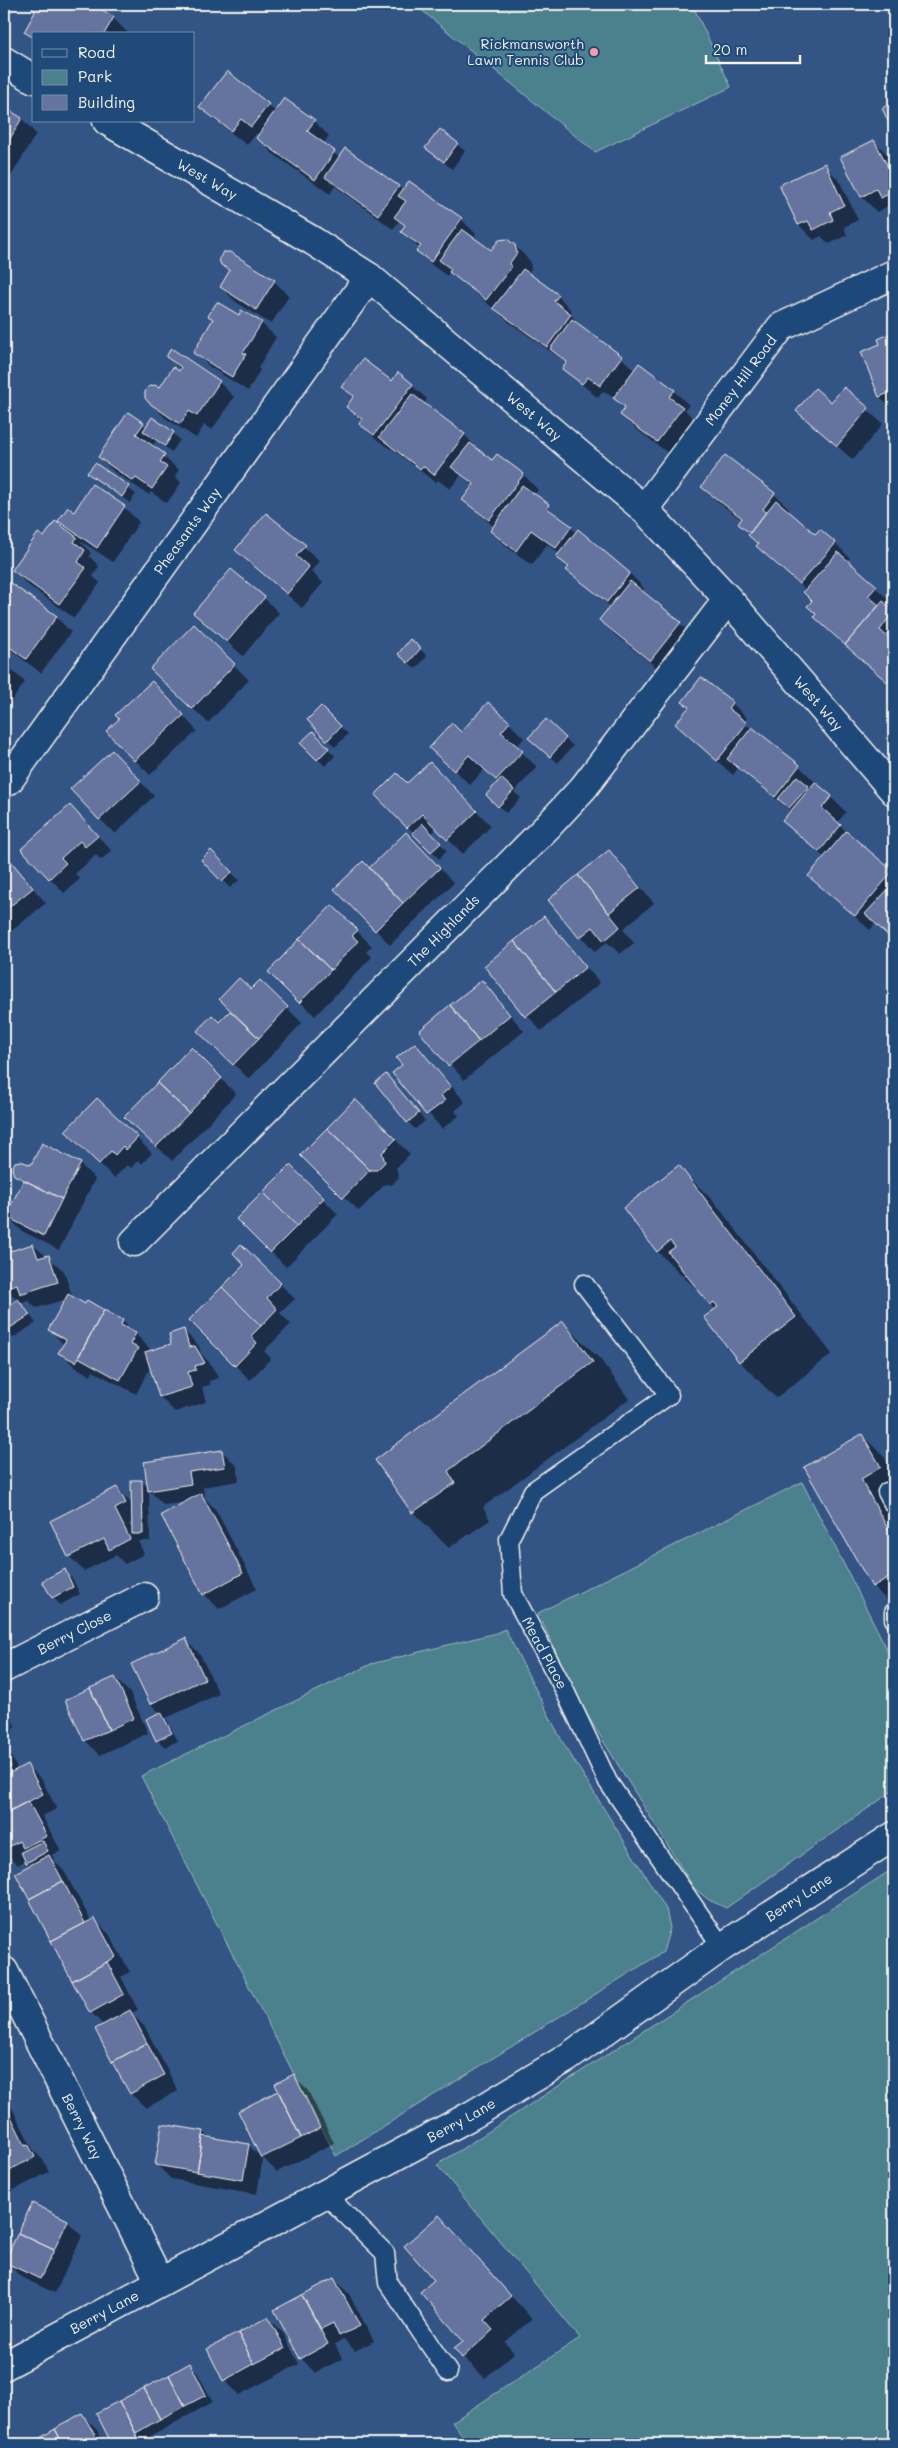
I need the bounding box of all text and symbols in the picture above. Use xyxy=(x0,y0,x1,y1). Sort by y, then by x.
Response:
legend xyxy=(32,32,195,122)
scale bar xyxy=(706,32,799,64)
place label: Rickmansworth Lawn Tennis Club xyxy=(467,34,584,69)
text: 20 m xyxy=(713,39,747,59)
text: Road xyxy=(78,42,115,62)
marker: Rickmansworth Lawn Tennis Club xyxy=(588,46,600,58)
text: Park xyxy=(78,66,112,86)
text: Building xyxy=(78,92,135,112)
street label: West Way xyxy=(174,154,241,204)
street label: Money Hill Road xyxy=(700,331,781,429)
street label: West Way xyxy=(503,387,566,445)
street label: Pheasants Way xyxy=(149,483,224,578)
street label: West Way xyxy=(790,672,848,735)
street label: The Highlands xyxy=(403,890,484,971)
street label: Berry Close xyxy=(34,1605,114,1659)
street label: Mead Place xyxy=(518,1613,572,1692)
street label: Berry Lane xyxy=(762,1868,836,1925)
street label: Berry Way xyxy=(58,2090,107,2163)
street label: Berry Lane xyxy=(423,2093,499,2147)
street label: Berry Lane xyxy=(66,2285,142,2338)

